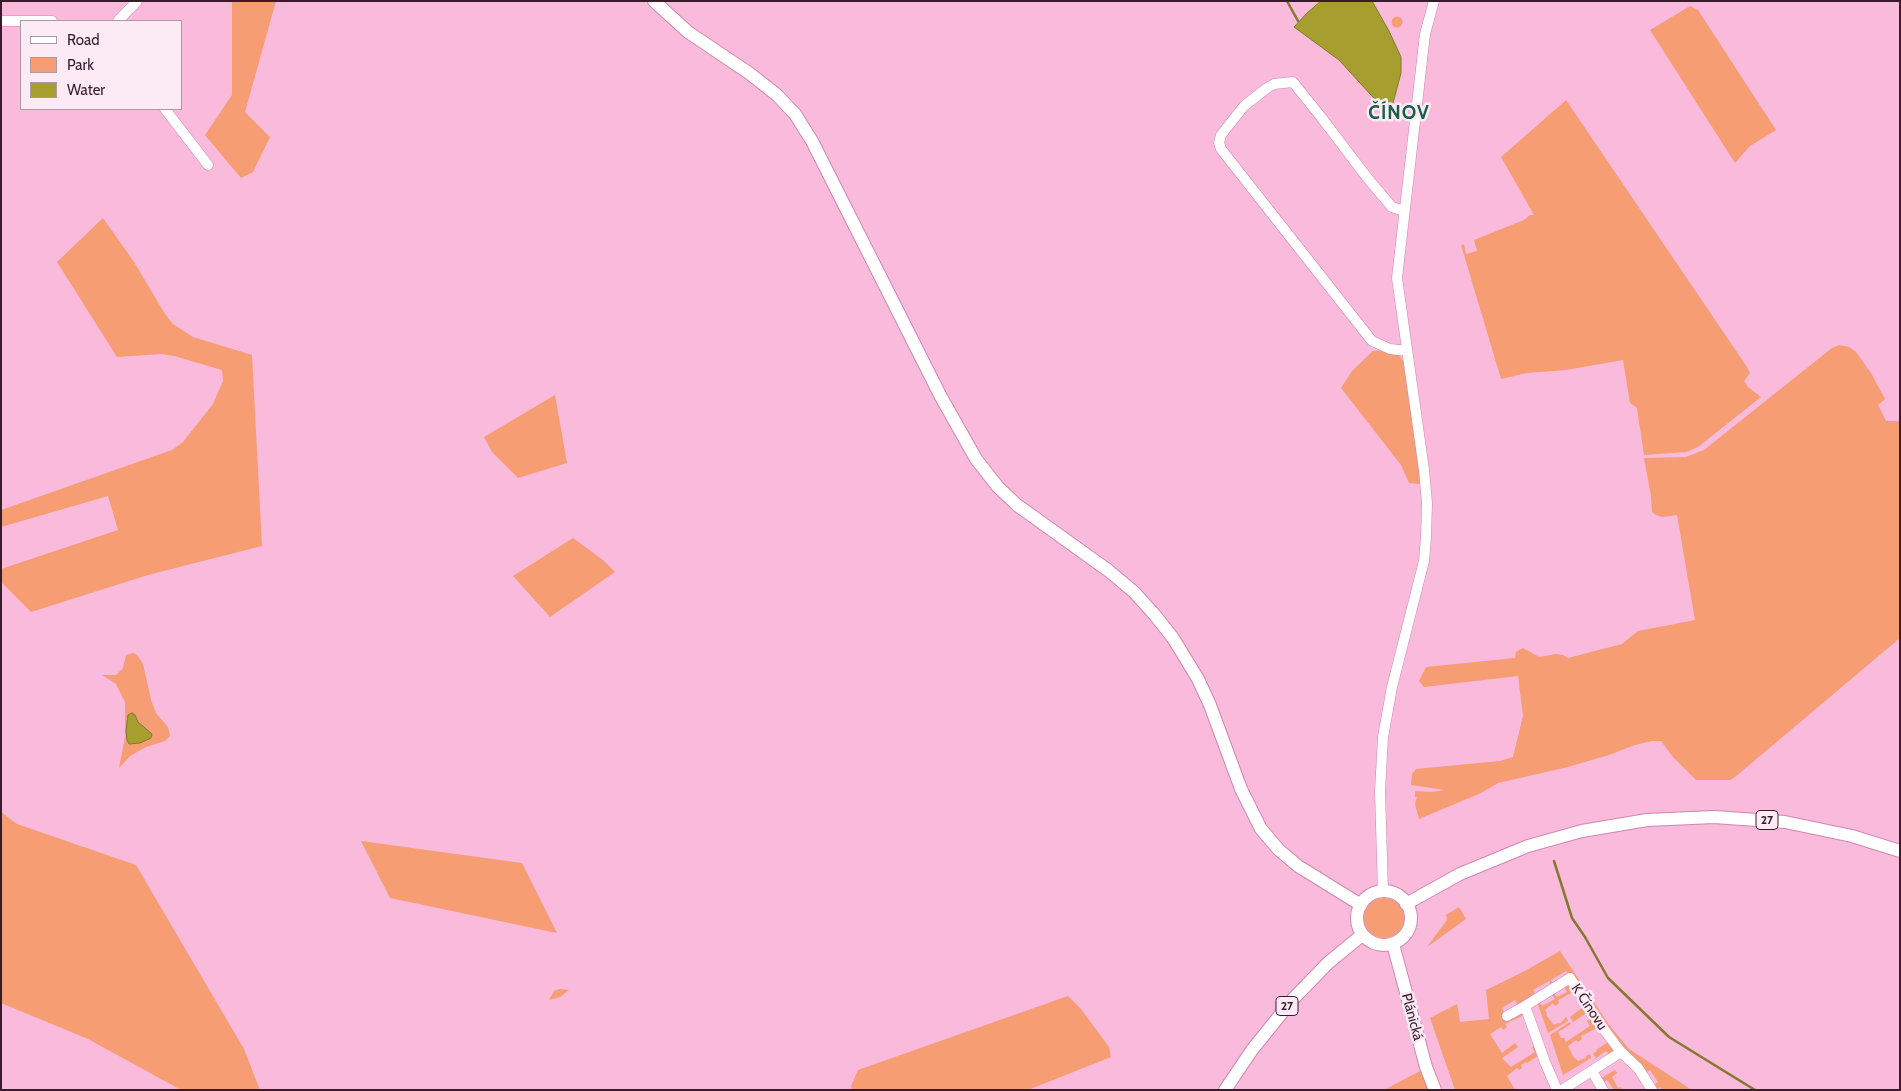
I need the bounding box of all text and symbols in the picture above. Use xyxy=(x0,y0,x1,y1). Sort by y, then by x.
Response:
legend xyxy=(20,20,182,110)
text: Road xyxy=(67,31,100,49)
text: Park xyxy=(67,56,94,74)
text: Water xyxy=(67,81,105,99)
district label: ČÍNOV xyxy=(1368,102,1430,124)
road number: 27 xyxy=(1756,810,1778,830)
street label: K Čínovu xyxy=(1567,981,1611,1033)
street label: Plánická xyxy=(1398,992,1426,1042)
road number: 27 xyxy=(1276,996,1298,1016)

